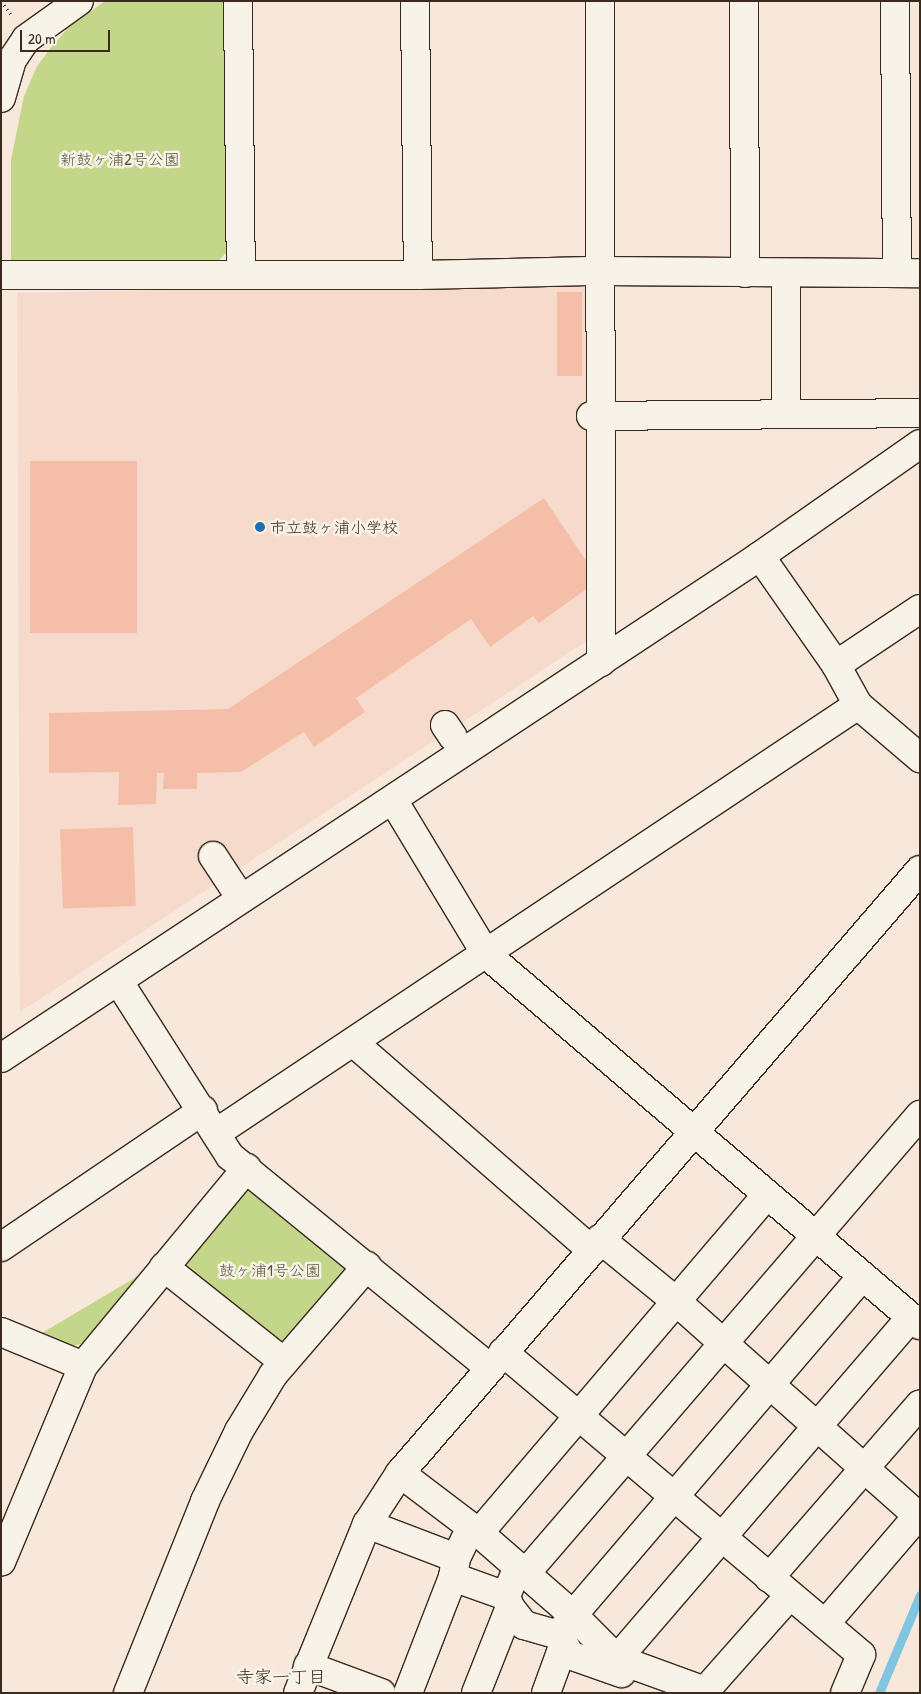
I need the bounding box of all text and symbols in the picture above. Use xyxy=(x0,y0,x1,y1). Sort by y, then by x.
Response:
scale bar xyxy=(22,20,112,52)
text: 20 m xyxy=(28,28,55,49)
park label: 新鼓ヶ浦2号公園 xyxy=(60,149,180,169)
place label: 市立鼓ヶ浦小学校 xyxy=(270,517,398,537)
marker: 市立鼓ヶ浦小学校 xyxy=(254,521,266,533)
park label: 鼓ヶ浦1号公園 xyxy=(219,1260,321,1280)
district label: 寺家一丁目 xyxy=(236,1666,326,1688)

